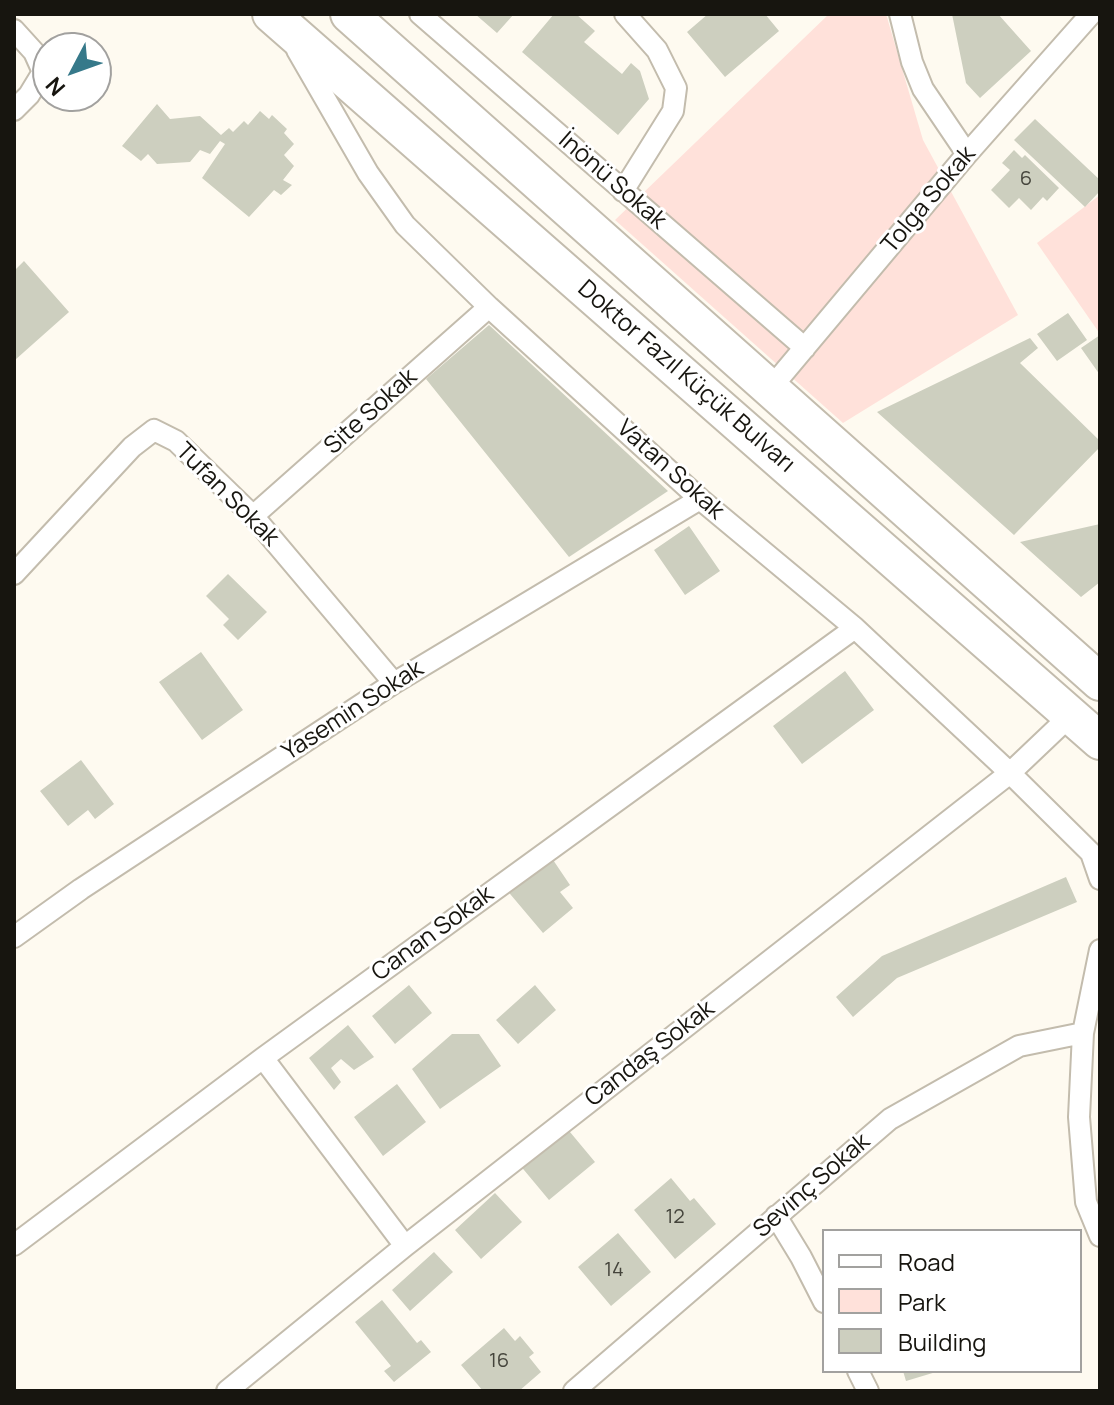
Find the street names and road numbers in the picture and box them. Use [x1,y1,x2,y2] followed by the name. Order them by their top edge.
[552,126,672,236] street label: İnönü Sokak
[876,141,982,259] street label: Tolga Sokak
[572,275,800,479] street label: Doktor Fazıl Küçük Bulvarı
[319,363,423,461] street label: Site Sokak
[610,414,730,526] street label: Vatan Sokak
[169,437,285,553] street label: Tufan Sokak
[277,655,429,767] street label: Yasemin Sokak
[367,880,499,988] street label: Canan Sokak
[580,995,720,1113] street label: Candaş Sokak
[748,1128,876,1244] street label: Sevinç Sokak

